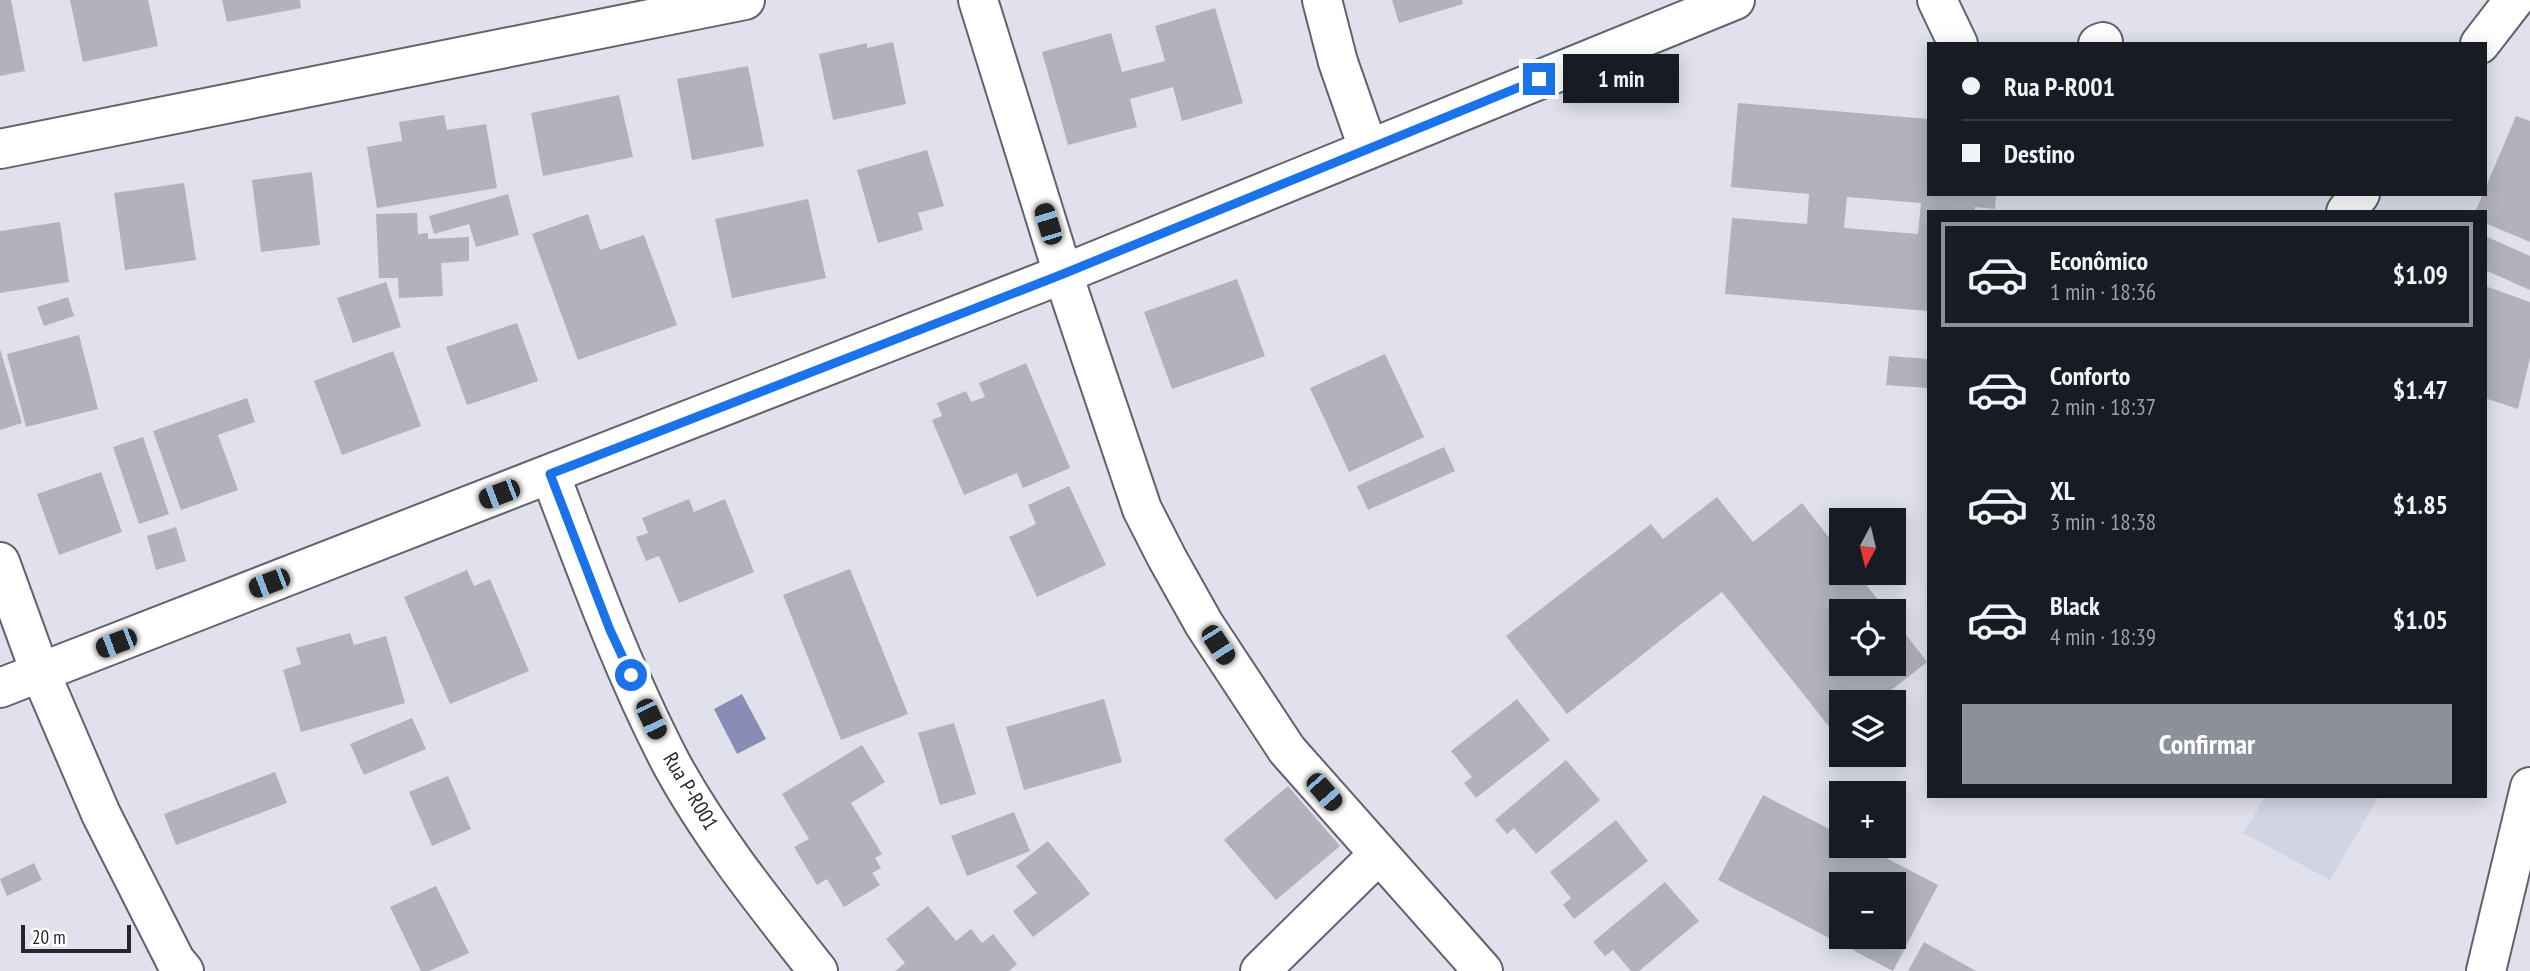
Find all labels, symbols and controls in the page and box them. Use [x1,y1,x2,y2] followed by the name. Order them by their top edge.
[1564,55,1679,104] callout: 1 min
[1523,63,1555,95] route end
[1598,64,1644,93] text: 1 min
[2004,70,2115,103] text: Rua P-R001
[2004,137,2075,170] text: Destino
[1032,201,1065,247] car
[1966,243,2029,306] icon: car
[2050,244,2148,277] text: Econômico
[2393,258,2448,291] text: $1.09
[2050,277,2156,306] text: 1 min · 18:36
[1966,358,2029,421] icon: car
[2050,359,2130,392] text: Conforto
[2393,373,2448,406] text: $1.47
[2050,392,2156,421] text: 2 min · 18:37
[1966,473,2029,536] icon: car
[2050,474,2075,507] text: XL
[476,477,523,511] car
[2393,488,2448,521] text: $1.85
[2050,507,2156,536] text: 3 min · 18:38
[1829,508,1906,584] north arrow
[1829,508,1906,949] map controls
[246,566,293,600] car
[1966,588,2029,651] icon: car
[2050,589,2100,622] text: Black
[1829,599,1906,676] button: locate
[2393,603,2448,636] text: $1.05
[1198,622,1239,668] car
[2050,622,2156,651] text: 4 min · 18:39
[93,626,140,660] car
[615,659,647,691] route start
[1829,690,1906,767] button: layers
[633,696,670,742] car
[1962,704,2452,784] button: Confirmar
[657,747,725,835] street label: Rua P-R001
[1303,769,1346,815] car
[1829,781,1906,858] button: +
[1829,872,1906,949] button: −
[21,922,131,954] scale bar
[32,925,66,949] text: 20 m

